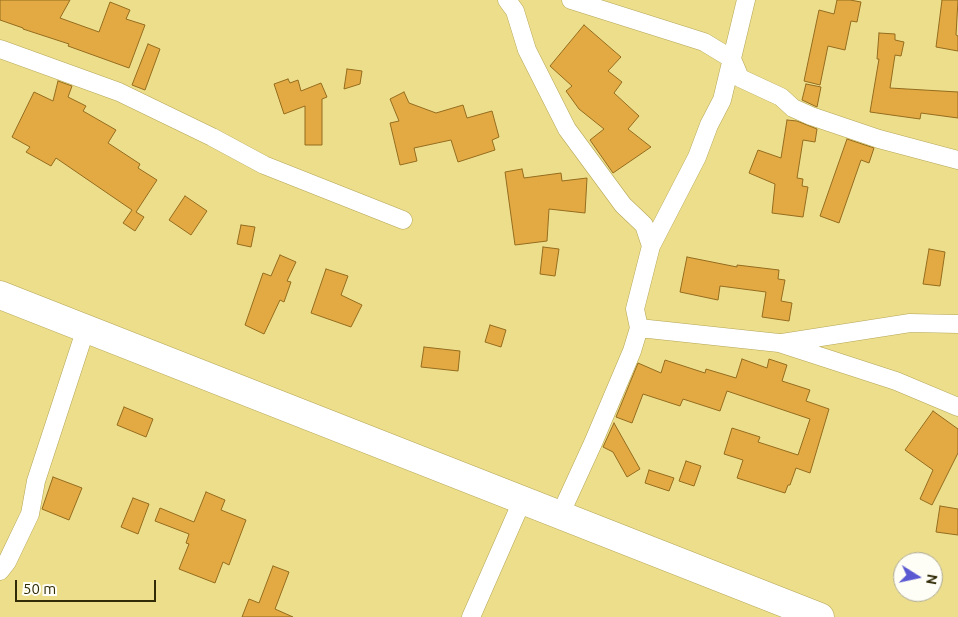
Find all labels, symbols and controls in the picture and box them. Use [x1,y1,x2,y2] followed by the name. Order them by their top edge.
[893,552,943,602] north arrow
[18,570,159,602] scale bar
[923,573,941,586] text: N
[23,580,56,597] text: 50 m

